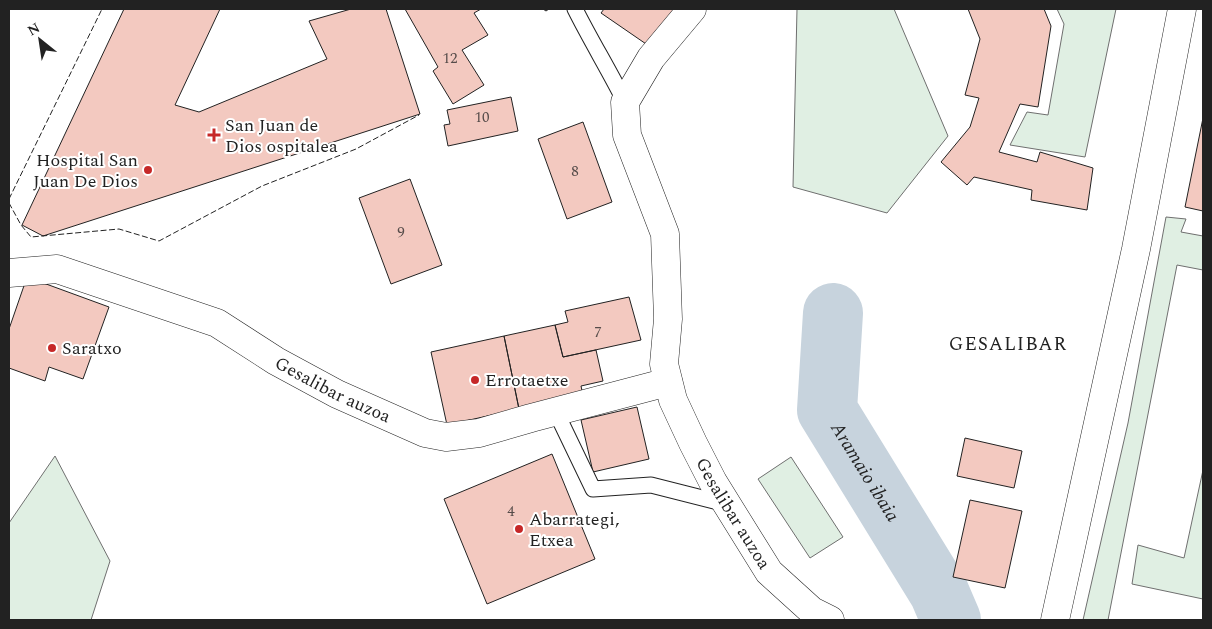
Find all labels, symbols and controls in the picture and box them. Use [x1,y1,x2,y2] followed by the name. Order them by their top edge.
[15,15,65,65] north arrow
[24,17,44,41] text: N
[442,47,458,70] house number: 12
[474,106,490,129] house number: 10
[225,112,338,160] place label: San Juan de Dios ospitalea
[207,128,221,142] marker: San Juan de Dios ospitalea
[33,147,138,195] place label: Hospital San Juan De Dios
[571,160,579,183] house number: 8
[142,164,154,176] marker: Hospital San Juan De Dios
[397,221,405,244] house number: 9
[594,321,602,344] house number: 7
[949,330,1067,359] district label: GESALIBAR
[62,335,122,362] place label: Saratxo
[46,342,58,354] marker: Saratxo
[270,349,395,430] street label: Gesalibar auzoa
[485,367,568,394] place label: Errotaetxe
[469,374,481,386] marker: Errotaetxe
[823,416,907,528] water label: Aramaio ibaia
[689,453,778,575] street label: Gesalibar auzoa
[507,500,515,523] house number: 4
[529,506,619,554] place label: Abarrategi, Etxea
[513,523,525,535] marker: Abarrategi, Etxea

